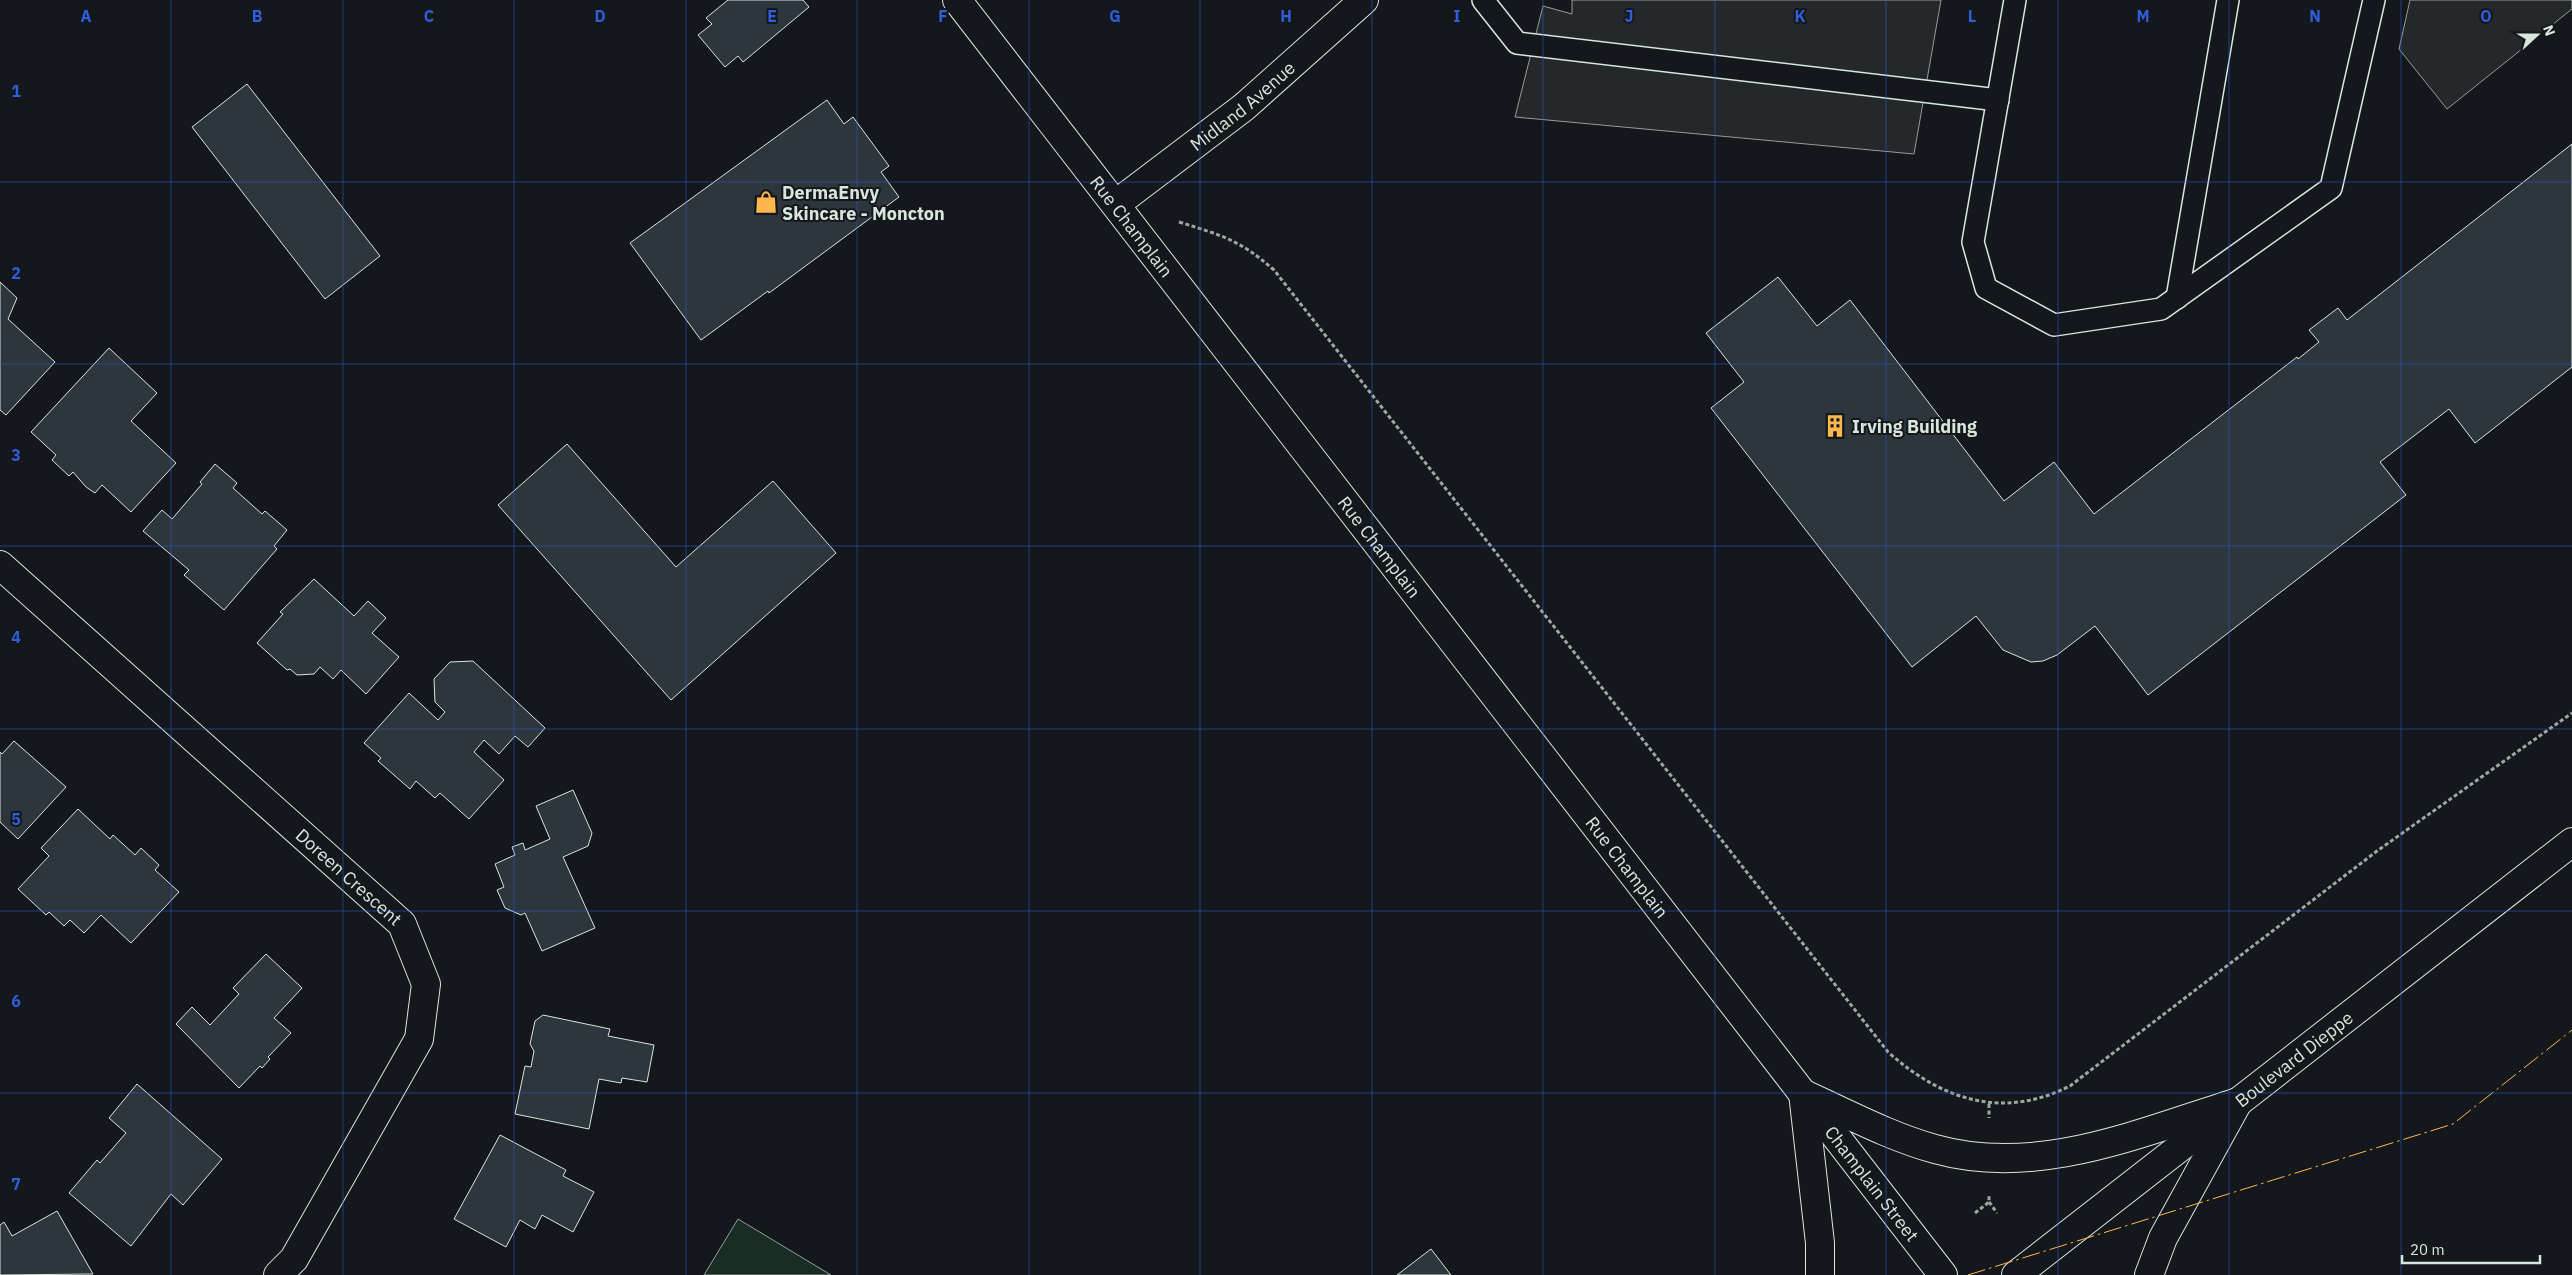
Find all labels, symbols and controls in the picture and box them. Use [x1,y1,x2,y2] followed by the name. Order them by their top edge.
[81,6,92,26] text: A
[252,6,263,26] text: B
[424,6,434,26] text: C
[594,6,606,26] text: D
[767,6,777,26] text: E
[938,6,948,26] text: F
[1109,6,1121,26] text: G
[1280,6,1292,26] text: H
[1454,6,1461,26] text: I
[1625,6,1633,26] text: J
[1794,6,1806,26] text: K
[1968,6,1976,26] text: L
[2136,6,2150,26] text: M
[2309,6,2321,26] text: N
[2480,6,2492,26] text: O
[2512,10,2562,60] north arrow
[2539,22,2559,38] text: N
[1185,56,1300,156] street label: Midland Avenue
[11,81,21,101] text: 1
[1085,171,1178,282] street label: Rue Champlain
[782,181,945,225] place label: DermaEnvy Skincare - Moncton
[753,189,779,215] shop icon: DermaEnvy Skincare - Moncton
[11,263,21,283] text: 2
[1822,413,1848,439] building icon: Irving Building
[1852,415,1977,438] place label: Irving Building
[11,445,21,465] text: 3
[1333,491,1426,602] street label: Rue Champlain
[11,627,21,647] text: 4
[11,809,21,829] text: 5
[1581,812,1674,922] street label: Rue Champlain
[291,823,407,930] street label: Doreen Crescent
[11,991,21,1011] text: 6
[2230,1005,2357,1112] street label: Boulevard Dieppe
[1820,1121,1924,1246] street label: Champlain Street
[11,1174,21,1194] text: 7
[2402,1232,2540,1264] scale bar
[2410,1240,2445,1259] text: 20 m

